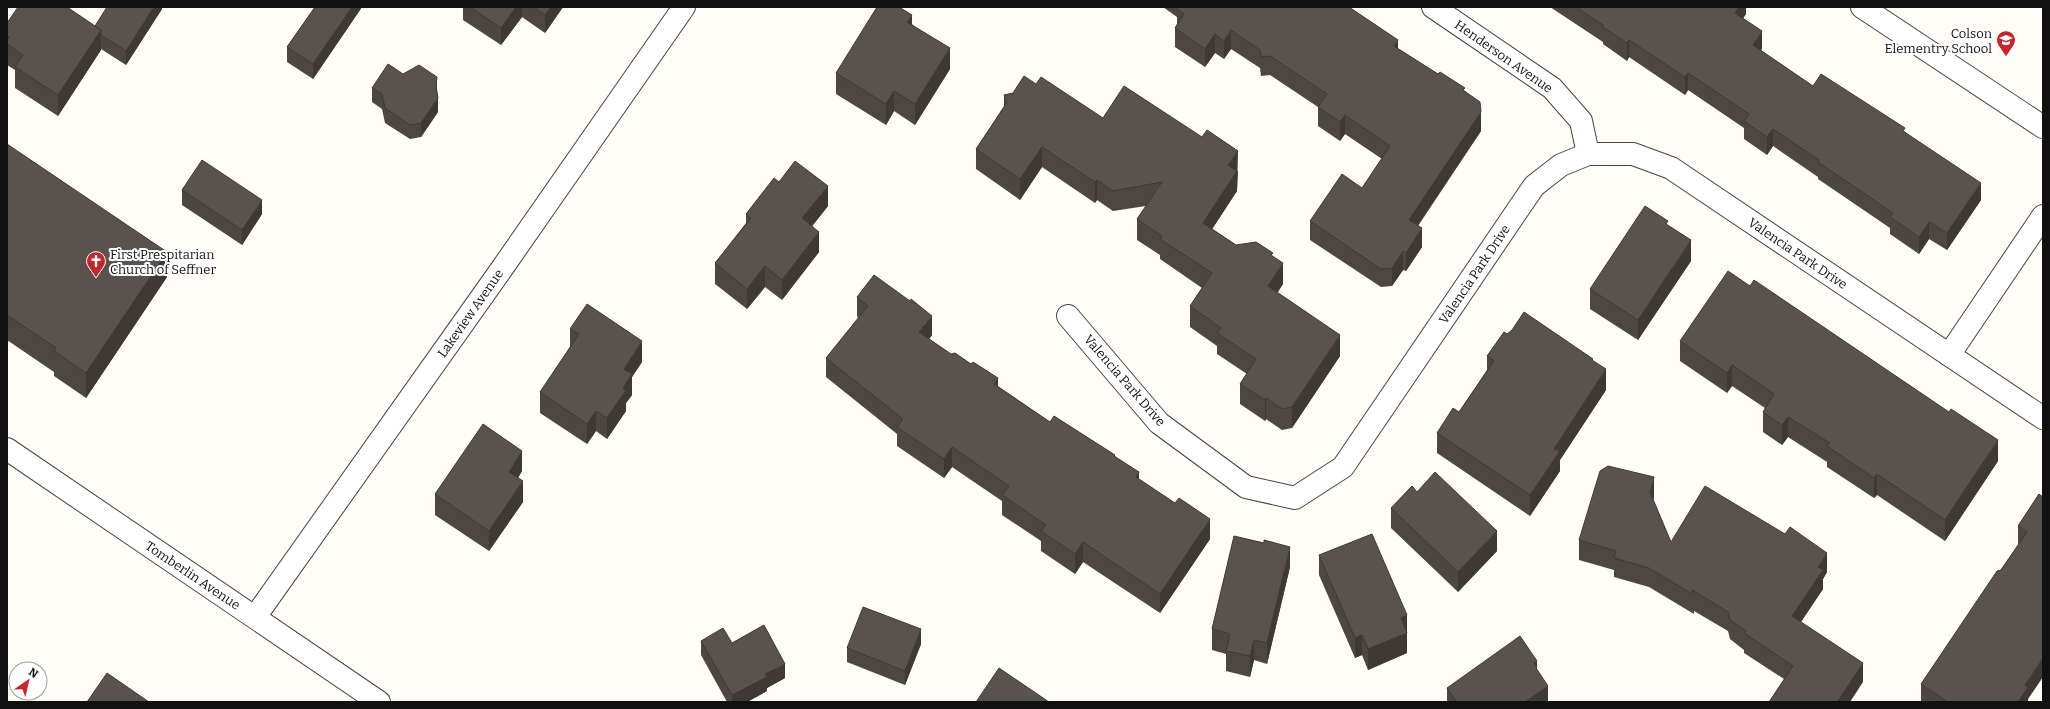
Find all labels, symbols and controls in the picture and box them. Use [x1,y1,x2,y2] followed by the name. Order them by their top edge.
[1452,17,1556,96] street label: Henderson Avenue
[1884,26,1993,56] place label: Colson Elementry School
[1995,29,2017,57] school or university icon: Colson Elementry School
[1745,215,1850,292] street label: Valencia Park Drive
[1436,222,1513,327] street label: Valencia Park Drive
[110,247,216,277] place label: First Prespitarian Church of Seffner
[85,250,107,278] church icon: First Prespitarian Church of Seffner
[434,266,506,360] street label: Lakeview Avenue
[1081,332,1168,429] street label: Valencia Park Drive
[142,538,243,613] street label: Tomberlin Avenue
[8,661,48,701] north arrow
[26,665,41,681] text: N

